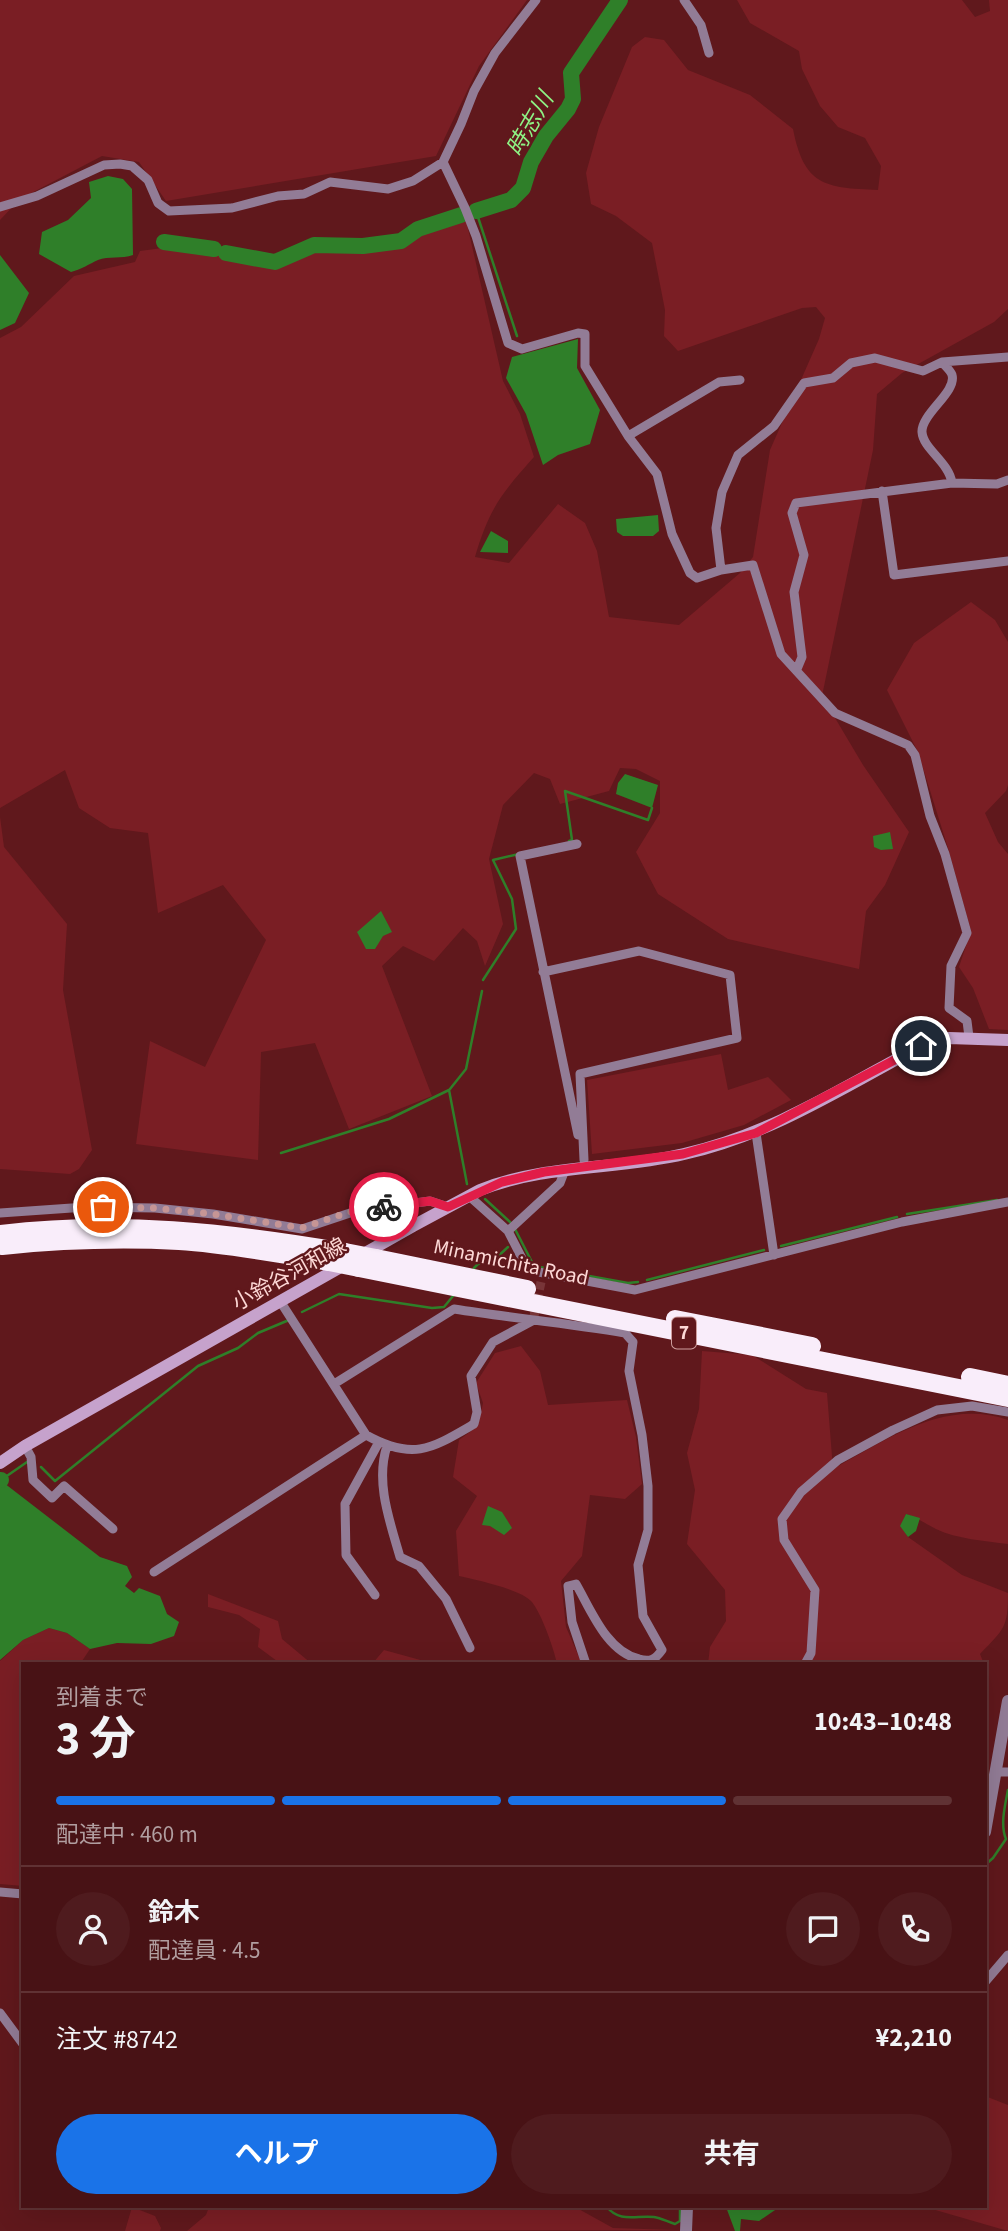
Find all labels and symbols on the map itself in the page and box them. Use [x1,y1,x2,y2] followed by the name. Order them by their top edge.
[498,83,563,162] water label: 時志川
[891,1016,951,1076] pin
[349,1172,419,1242] courier
[73,1177,133,1237] pin
[227,1230,351,1318] street label: 小鈴谷河和線
[431,1231,591,1293] street label: Minamichita Road
[672,1317,696,1348] road number: 7

